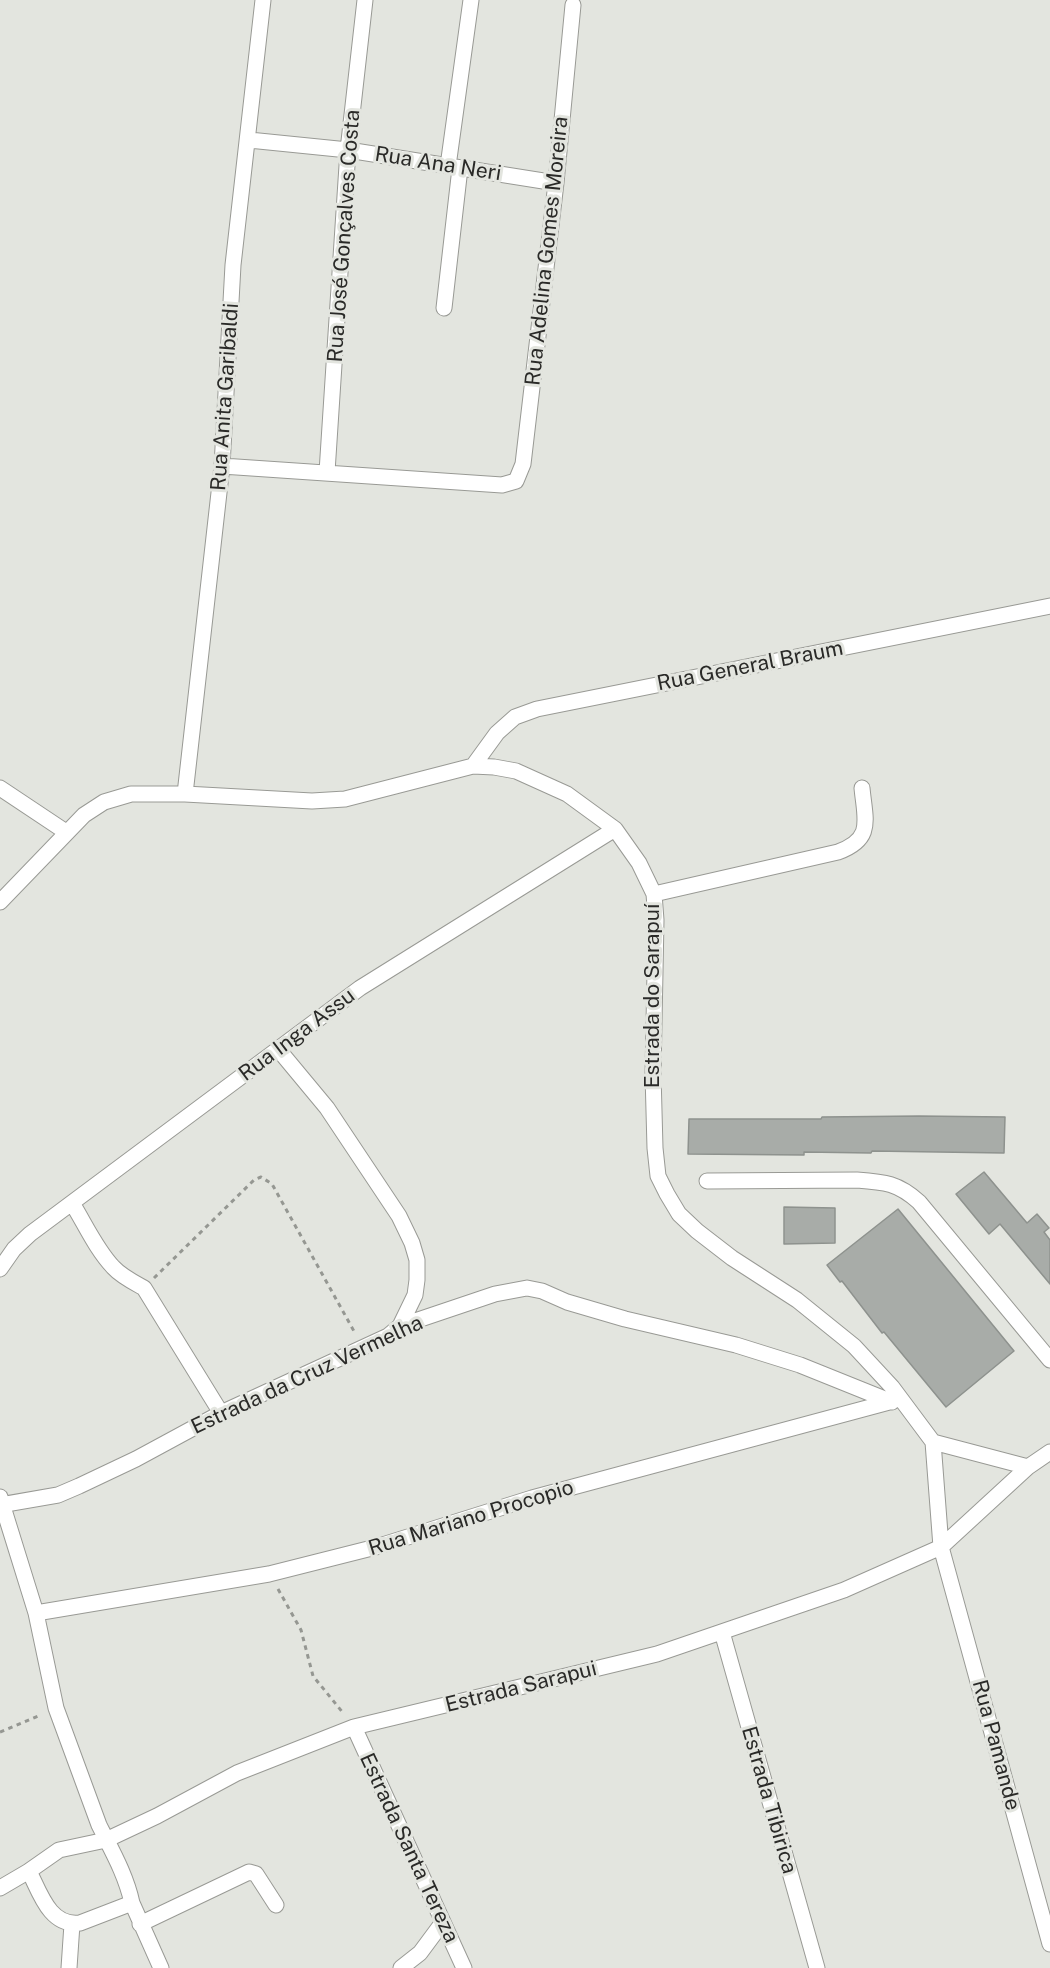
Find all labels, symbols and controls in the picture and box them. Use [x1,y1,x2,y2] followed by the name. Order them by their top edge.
[323,109,365,363] street label: Rua José Gonçalves Costa
[520,115,574,387] street label: Rua Adelina Gomes Moreira
[373,142,503,186] street label: Rua Ana Neri
[206,302,244,492] street label: Rua Anita Garibaldi
[655,636,845,696] street label: Rua General Braum
[640,904,666,1088] street label: Estrada do Sarapuí
[234,983,360,1087] street label: Rua Inga Assu
[187,1310,427,1440] street label: Estrada da Cruz Vermelha
[365,1475,577,1561] street label: Rua Mariano Procopio
[443,1656,599,1718] street label: Estrada Sarapui
[966,1677,1026,1813] street label: Rua Pamande
[736,1723,802,1877] street label: Estrada Tibirica
[354,1749,464,1947] street label: Estrada Santa Tereza

